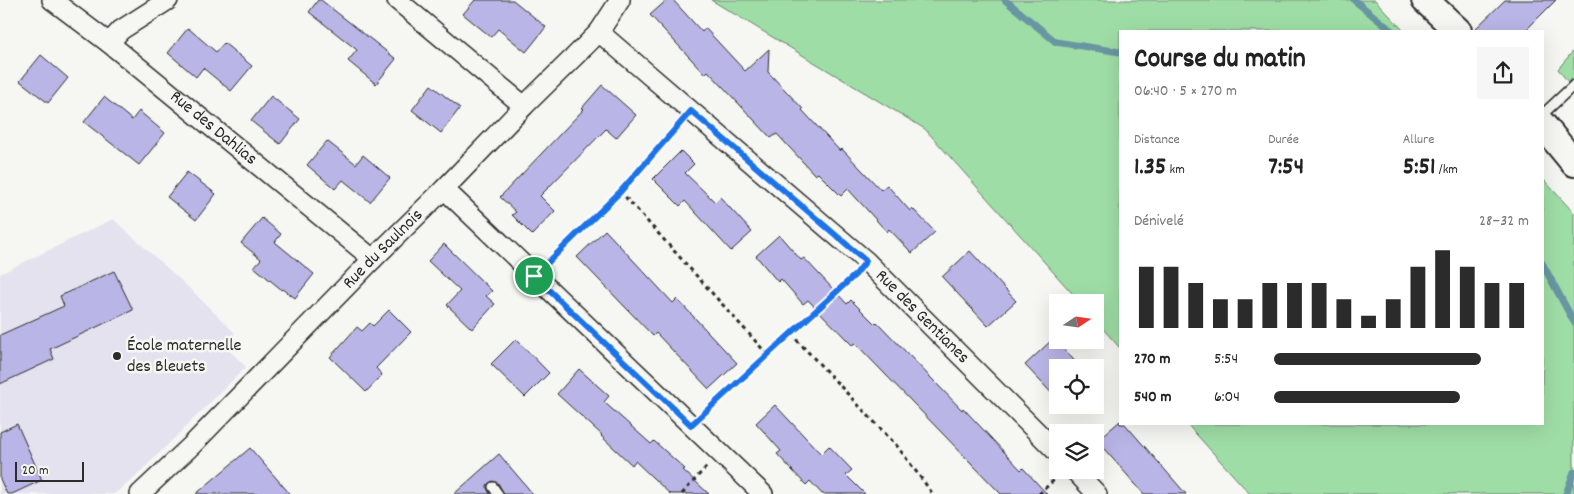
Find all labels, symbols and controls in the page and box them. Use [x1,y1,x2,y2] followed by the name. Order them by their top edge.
[1134,41,1306,81] text: Course du matin
[1477,47,1529,99] button: share
[1134,80,1237,103] text: 06:40 · 5 × 270 m
[164,85,262,172] street label: Rue des Dahlias
[1134,130,1180,150] text: Distance
[1268,130,1299,150] text: Durée
[1403,130,1434,150] text: Allure
[1134,150,1166,186] text: 1.35
[1268,150,1304,186] text: 7:54
[1403,150,1435,186] text: 5:51
[1166,160,1185,180] text: km
[1435,160,1458,180] text: /km
[337,204,429,295] street label: Rue du Saulnois
[1134,210,1184,233] text: Dénivelé
[1479,210,1529,233] text: 28–32 m
[513,255,555,297] pin
[520,262,548,290] icon: arrive
[869,264,975,370] street label: Rue des Gentianes
[1049,294,1104,349] north arrow
[1049,294,1104,479] map controls
[127,334,242,380] place label: École maternelle des Bleuets
[1134,348,1171,371] text: 270 m
[1214,348,1238,371] text: 5:54
[111,350,123,362] marker: École maternelle des Bleuets
[1049,359,1104,414] button: locate
[1134,386,1171,409] text: 540 m
[1214,386,1240,409] text: 6:04
[1049,424,1104,479] button: layers
[15,459,84,482] scale bar
[22,461,49,481] text: 20 m

